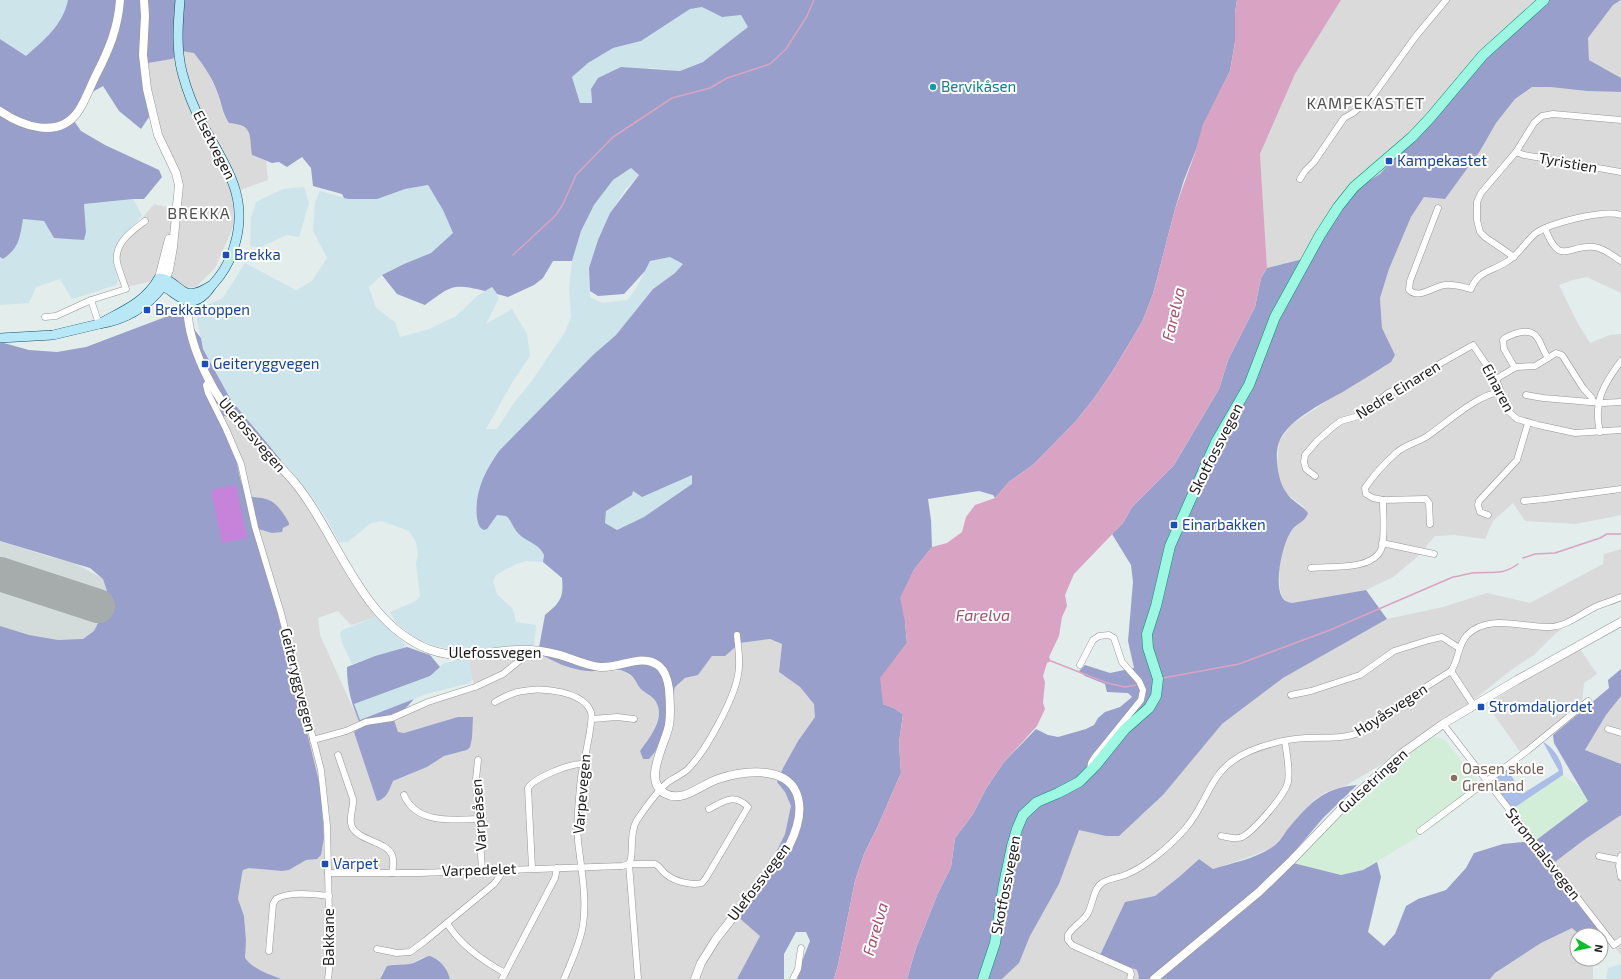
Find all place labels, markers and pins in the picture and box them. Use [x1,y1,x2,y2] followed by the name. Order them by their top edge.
[941,77,1016,95] place label: Bervikåsen
[928,82,938,92] marker: Bervikåsen
[1397,151,1487,169] place label: Kampekastet
[1384,156,1394,166] marker: Kampekastet
[234,245,281,263] place label: Brekka
[221,250,231,260] marker: Brekka
[155,300,250,318] place label: Brekkatoppen
[142,305,152,315] marker: Brekkatoppen
[213,354,320,372] place label: Geiteryggvegen
[200,359,210,369] marker: Geiteryggvegen
[1182,515,1266,533] place label: Einarbakken
[1169,520,1179,530] marker: Einarbakken
[1489,697,1593,716] place label: Strømdaljordet
[1476,702,1486,712] marker: Strømdaljordet
[1462,759,1544,794] place label: Oasen skole Grenland
[1449,773,1459,783] marker: Oasen skole Grenland
[333,854,379,872] place label: Varpet
[320,859,330,869] marker: Varpet

